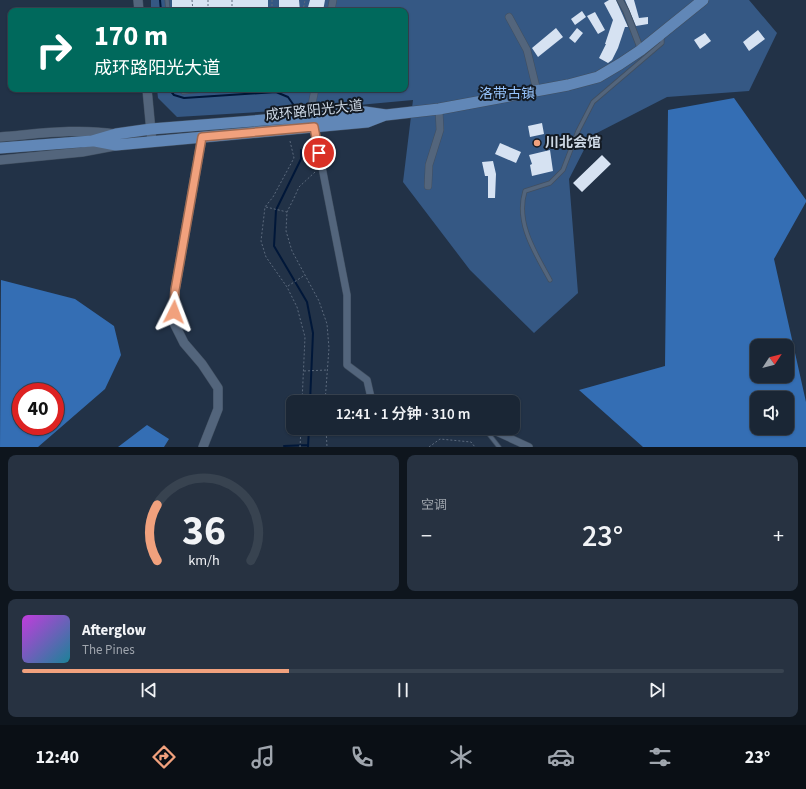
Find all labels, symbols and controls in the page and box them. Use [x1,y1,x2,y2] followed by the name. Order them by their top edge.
[94,16,168,56] text: 170 m
[28,24,80,76] icon: right
[94,56,220,81] text: 成环路阳光大道
[479,84,535,104] park label: 洛带古镇
[264,96,364,126] street label: 成环路阳光大道
[545,133,601,153] place label: 川北会馆
[302,136,336,170] pin
[532,138,542,148] marker: 川北会馆
[308,142,330,164] icon: arrive
[153,291,195,333] position arrow
[750,339,794,383] north arrow
[750,339,794,435] map controls
[12,383,64,435] speed limit sign: 40
[750,391,794,435] button: sound
[336,404,470,425] text: 12:41 · 1 分钟 · 310 m
[421,496,447,514] text: 空调
[182,501,225,561] text: 36
[582,515,623,558] text: 23°
[421,520,432,552] text: −
[773,520,784,552] text: +
[188,550,219,571] text: km/h
[82,620,146,641] text: Afterglow
[82,641,135,659] text: The Pines
[138,679,160,701] icon: previous
[392,679,414,701] icon: pause
[646,679,668,701] icon: next
[150,743,178,771] icon: directions
[249,743,277,771] icon: music
[348,743,376,771] icon: phone
[447,743,475,771] icon: climate
[547,743,575,771] icon: car
[646,743,674,771] icon: filters
[36,745,79,770] text: 12:40
[745,745,770,770] text: 23°

